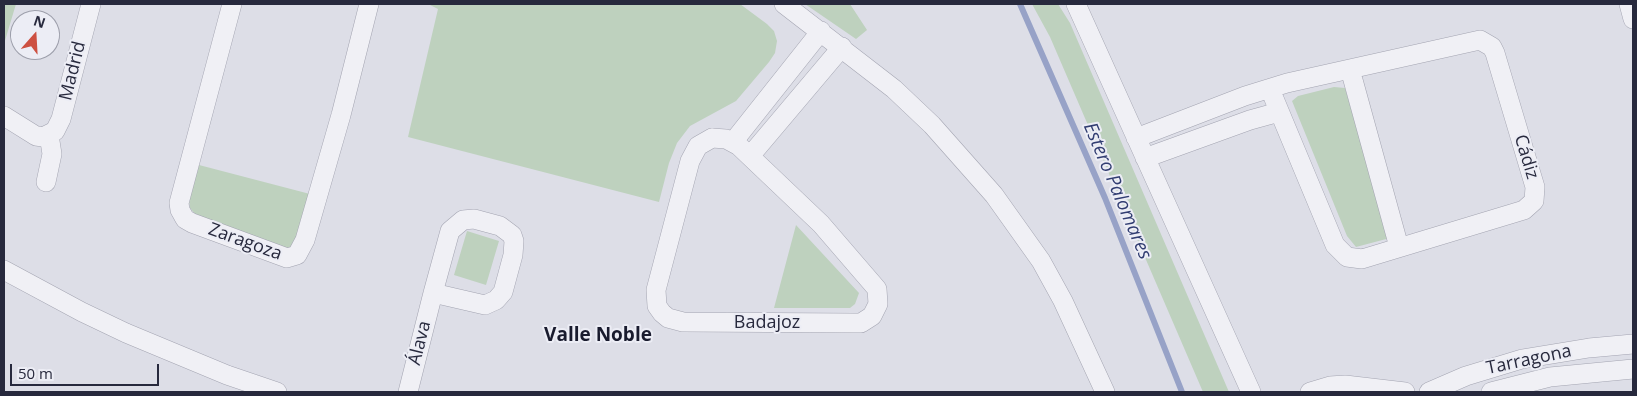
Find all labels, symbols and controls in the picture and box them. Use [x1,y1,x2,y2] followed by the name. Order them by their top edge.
[10,10,60,60] north arrow
[31,10,48,32] text: N
[55,39,91,103] street label: Madrid
[1078,119,1156,263] water label: Estero Palomares
[1509,132,1543,182] street label: Cádiz
[205,219,285,265] street label: Zaragoza
[734,312,800,334] street label: Badajoz
[404,319,436,367] street label: Álava
[544,325,652,347] district label: Valle Noble
[1485,340,1573,380] street label: Tarragona
[12,354,161,386] scale bar
[18,363,53,383] text: 50 m

